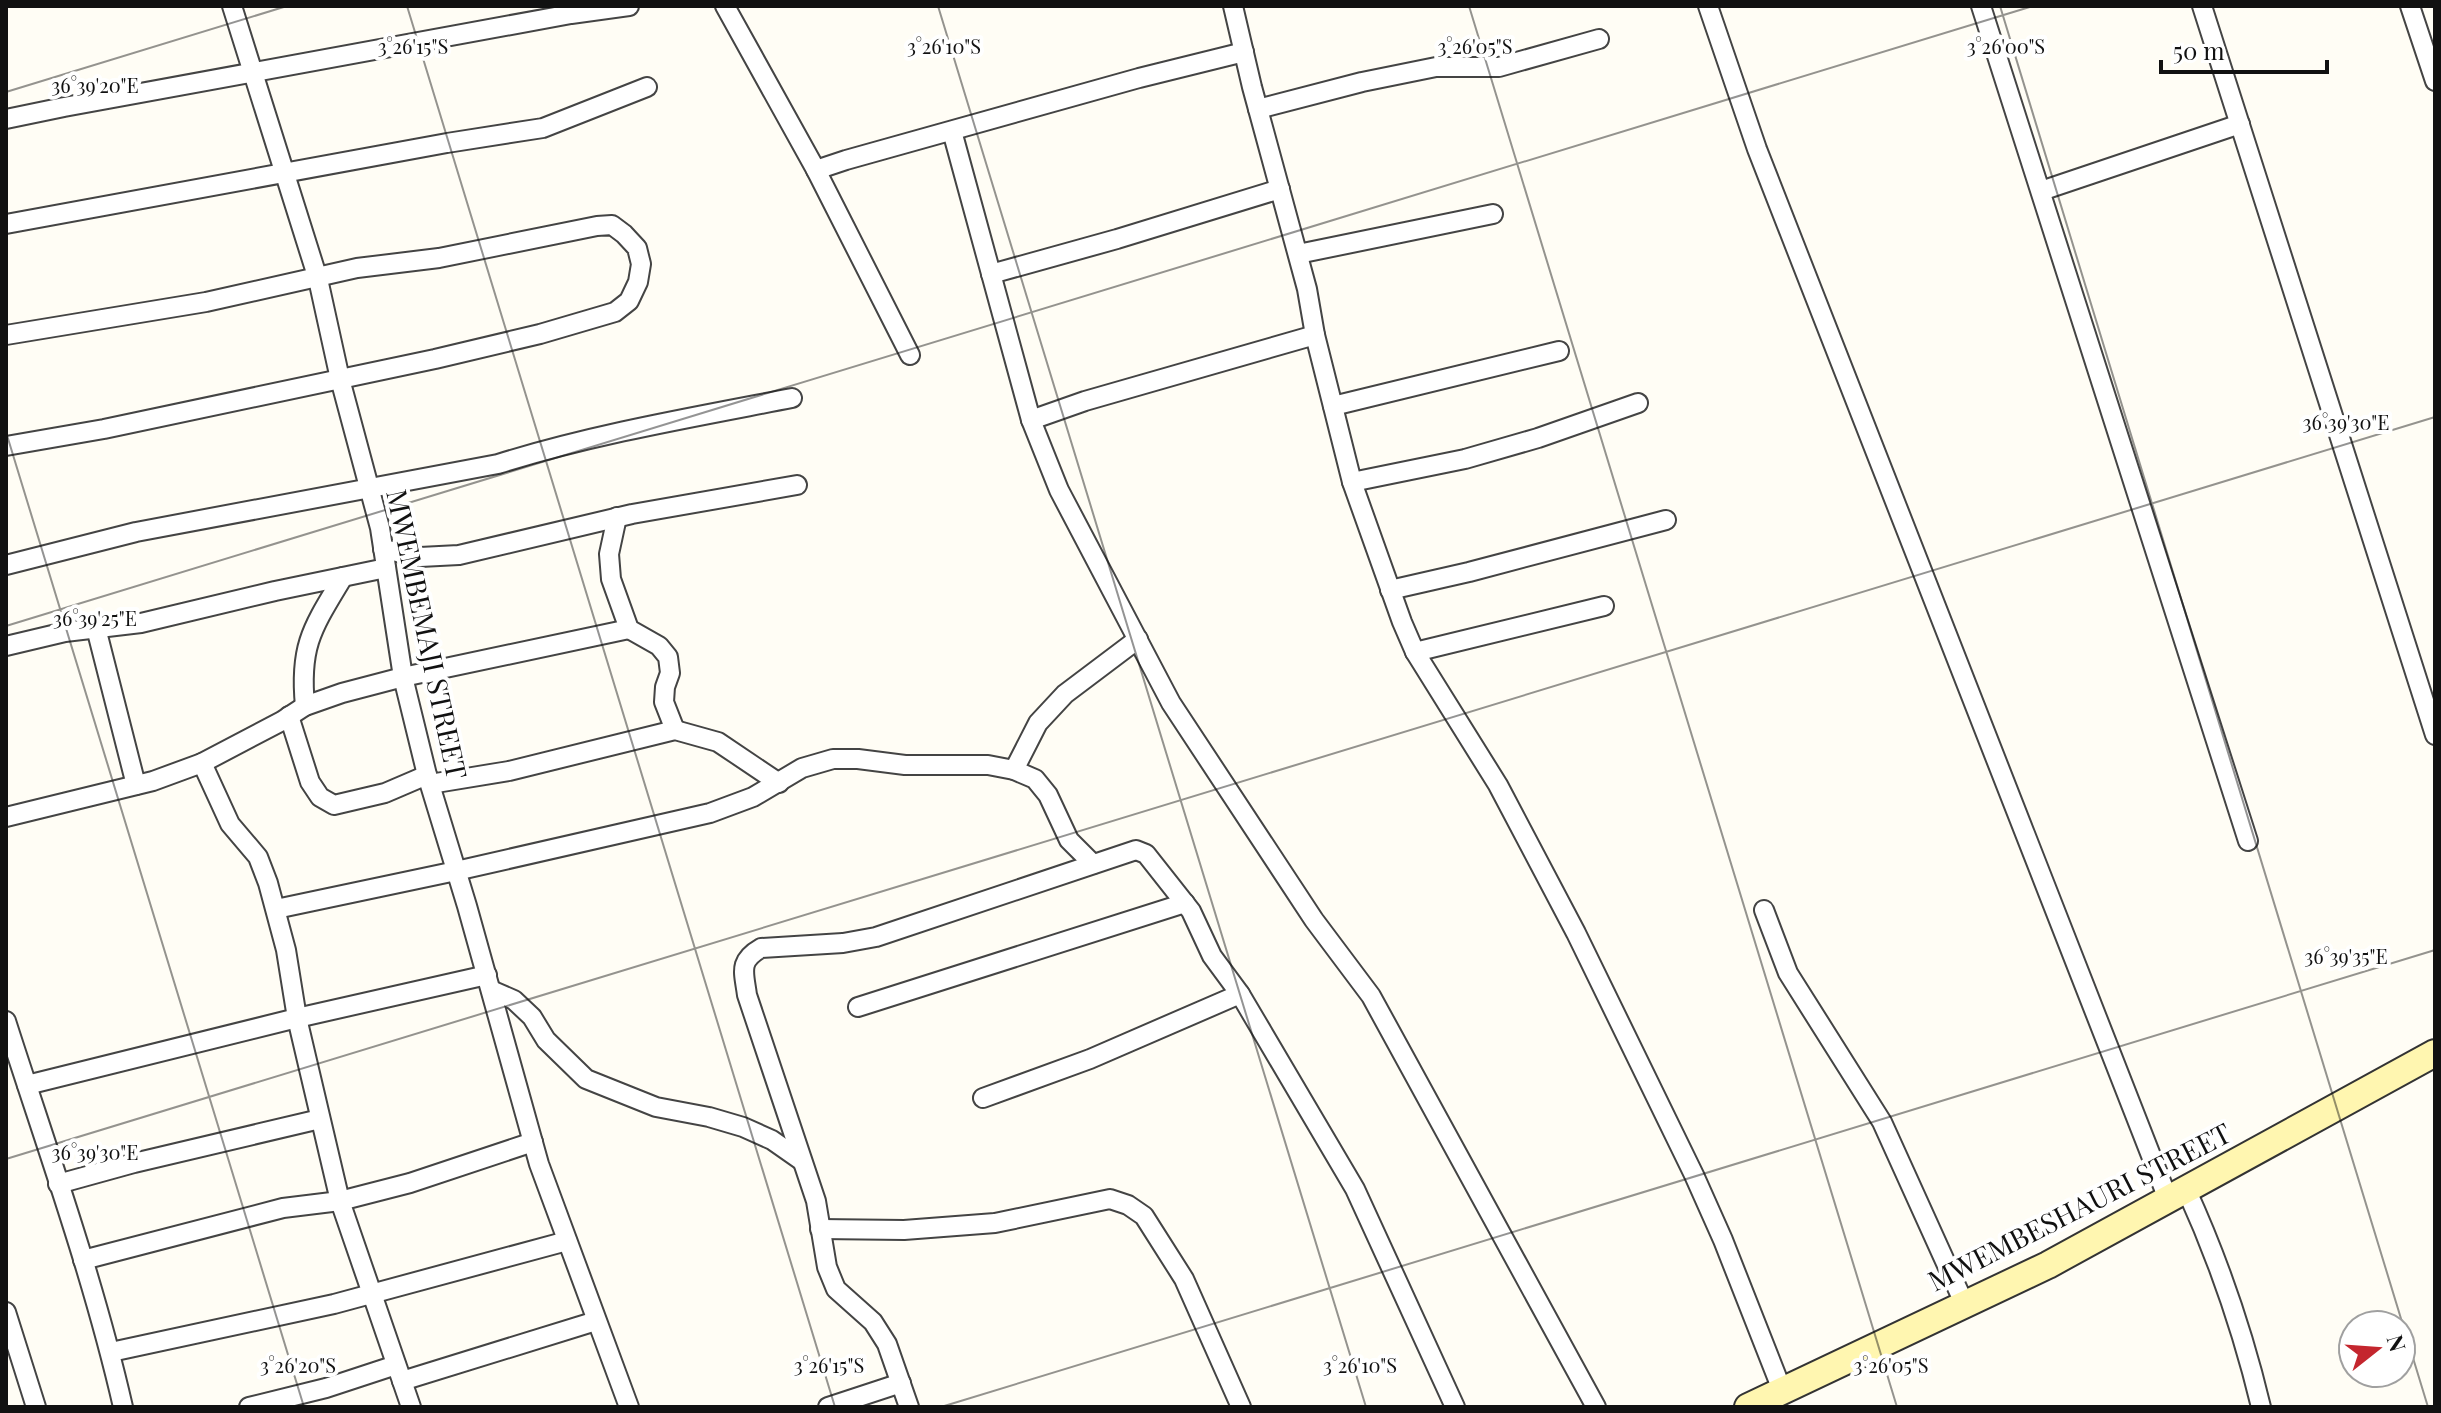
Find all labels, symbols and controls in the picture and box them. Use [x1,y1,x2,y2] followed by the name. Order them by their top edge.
[2161,24,2327,74] scale bar
[378,32,448,59] text: 3°26'15"S
[907,32,981,59] text: 3°26'10"S
[1438,32,1512,59] text: 3°26'05"S
[1967,32,2045,59] text: 3°26'00"S
[2173,34,2225,66] text: 50 m
[51,71,139,98] text: 36°39'20"E
[2303,408,2389,435] text: 36°39'30"E
[379,486,477,782] street label: MWEMBEMAJI STREET
[53,604,137,631] text: 36°39'25"E
[2304,942,2388,969] text: 36°39'35"E
[1921,1113,2237,1299] street label: MWEMBESHAURI STREET
[52,1138,138,1165] text: 36°39'30"E
[2337,1309,2417,1389] north arrow
[2380,1331,2414,1355] text: N
[260,1351,336,1378] text: 3°26'20"S
[794,1351,864,1378] text: 3°26'15"S
[1323,1351,1397,1378] text: 3°26'10"S
[1854,1351,1928,1378] text: 3°26'05"S

